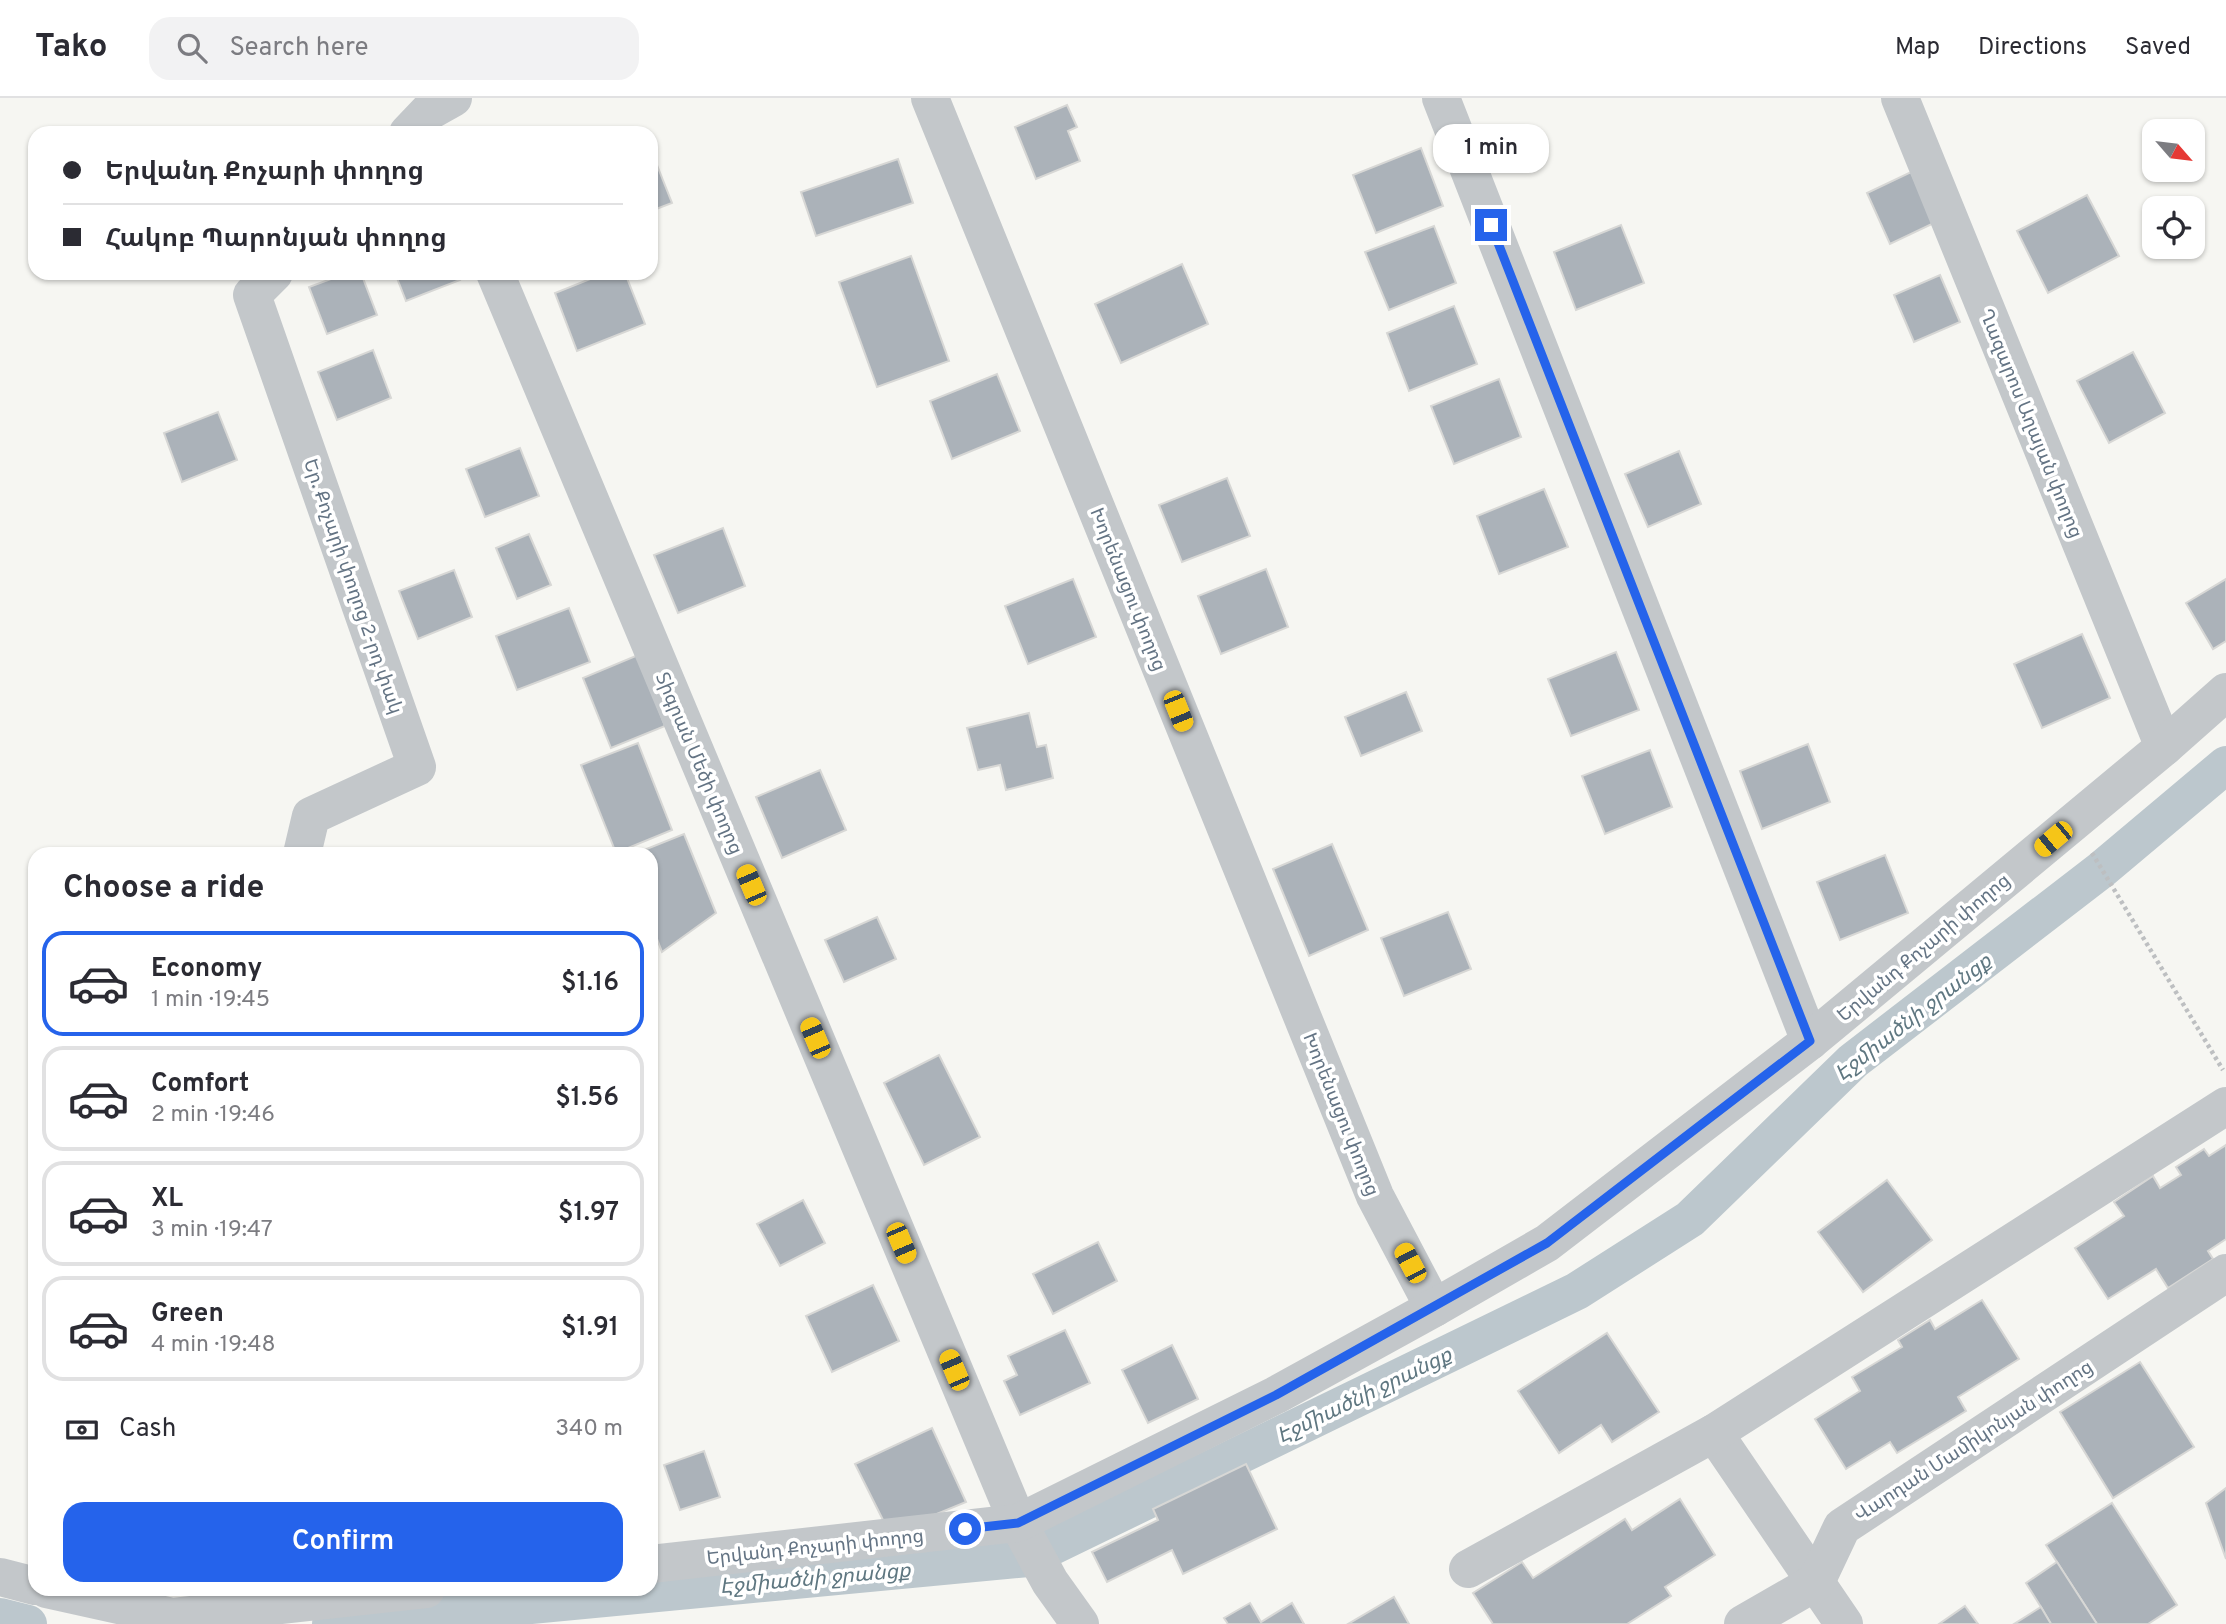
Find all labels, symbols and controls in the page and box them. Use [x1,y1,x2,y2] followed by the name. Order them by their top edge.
[149,17,639,80] search box
[35,27,107,69] text: Tako
[173,29,211,67] icon: search
[229,32,368,65] text: Search here
[1895,33,1940,63] text: Map
[1978,33,2087,63] text: Directions
[2125,33,2191,63] text: Saved
[2142,119,2205,182] north arrow
[2142,119,2205,259] map controls
[1433,123,1549,172] callout: 1 min
[1464,134,1518,163] text: 1 min
[105,156,424,189] text: Երվանդ Քոչարի փողոց
[2142,196,2205,259] button: locate
[1475,209,1507,241] route end
[105,223,447,256] text: Հակոբ Պարոնյան փողոց
[1973,306,2087,542] street label: Ղազարոս Աղայան փողոց
[297,456,407,717] street label: Եր. Քոչարի փողոց 2-րդ փակ
[1083,505,1171,675] street label: Խորենացու փողոց
[649,669,747,858] street label: Տիգրան Մեծի փողոց
[1161,688,1196,734] car
[2031,817,2076,861] car
[734,862,769,908] car
[63,869,264,909] text: Choose a ride
[1833,869,2016,1028] street label: Երվանդ Քոչարի փողոց
[1830,948,1999,1088] water label: Էջմիածնի ջրանցք
[67,952,130,1015] icon: car
[151,953,262,986] text: Economy
[561,967,619,1000] text: $1.16
[151,986,270,1015] text: 1 min · 19:45
[798,1015,833,1061] car
[1296,1030,1384,1200] street label: Խորենացու փողոց
[67,1067,130,1130] icon: car
[151,1068,249,1101] text: Comfort
[555,1082,619,1115] text: $1.56
[151,1101,275,1130] text: 2 min · 19:46
[67,1182,130,1245] icon: car
[151,1183,183,1216] text: XL
[558,1197,619,1230] text: $1.97
[151,1216,273,1245] text: 3 min · 19:47
[884,1220,919,1266] car
[1391,1240,1430,1286] car
[67,1297,130,1360] icon: car
[151,1298,224,1331] text: Green
[561,1312,619,1345] text: $1.91
[151,1331,276,1360] text: 4 min · 19:48
[1273,1342,1458,1450] water label: Էջմիածնի ջրանցք
[937,1347,972,1393] car
[1850,1355,2098,1528] street label: Վարդան Մամիկոնյան փողոց
[63,1411,101,1449] icon: cash
[119,1413,176,1446] text: Cash
[555,1415,623,1444] text: 340 m
[63,1502,623,1582] button: Confirm
[949,1513,981,1545] route start
[705,1525,925,1571] street label: Երվանդ Քոչարի փողոց
[719,1558,913,1601] water label: Էջմիածնի ջրանցք

